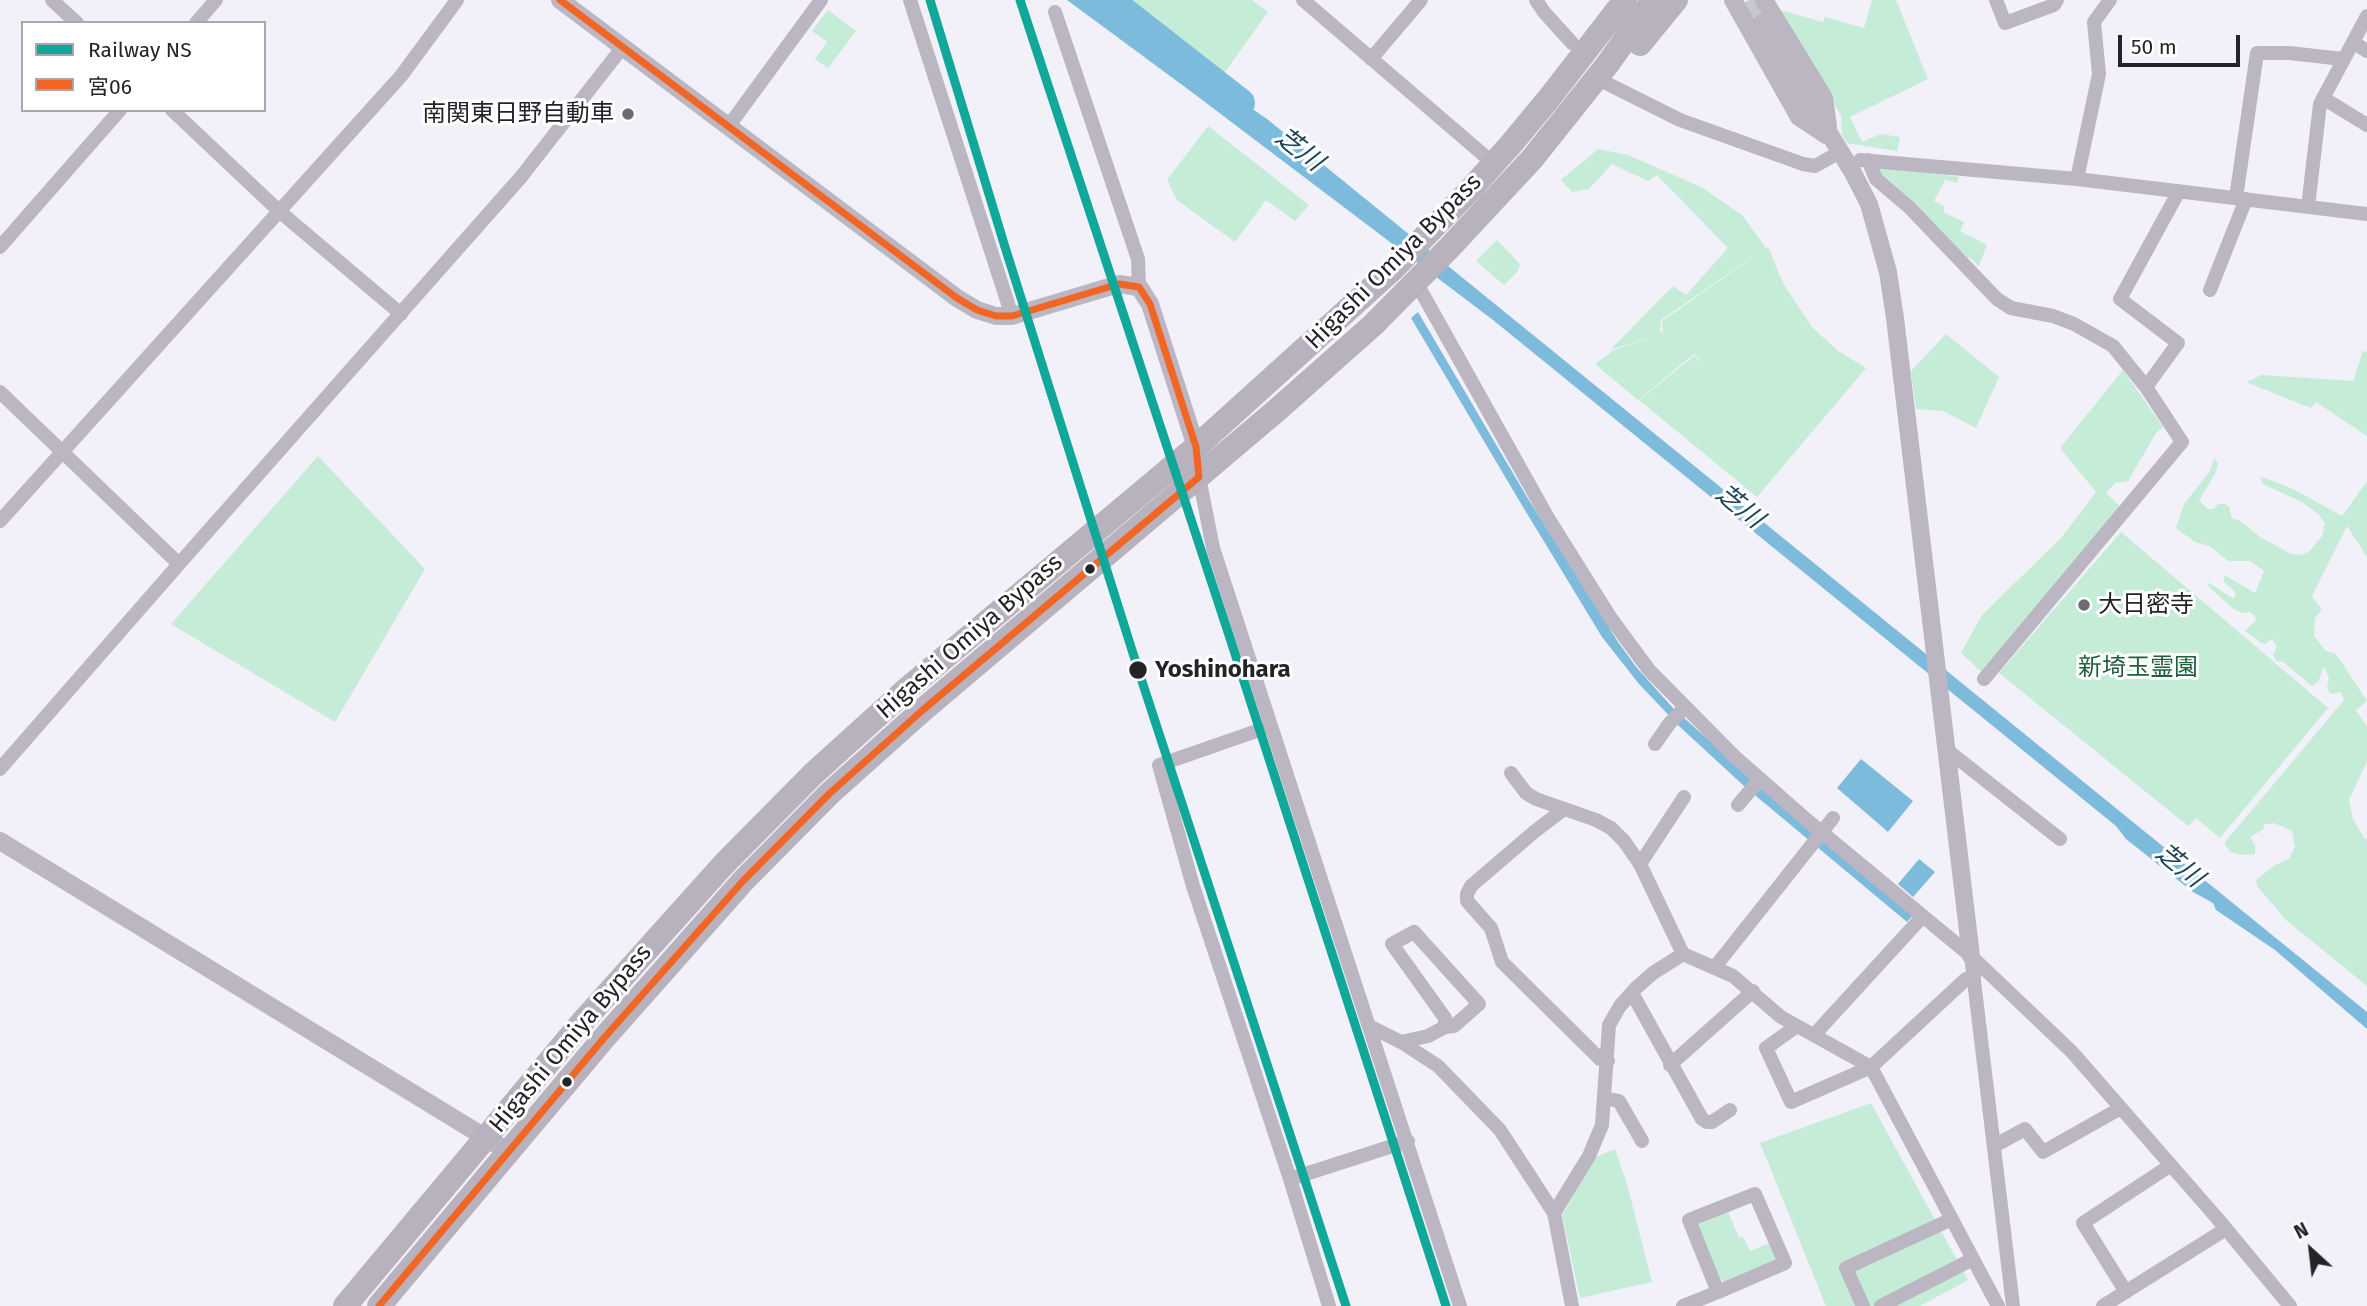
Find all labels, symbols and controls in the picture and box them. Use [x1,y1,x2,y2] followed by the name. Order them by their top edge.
[21,21,266,112] legend
[2122,21,2244,65] scale bar
[2131,34,2177,60] text: 50 m
[88,37,192,63] text: Railway NS
[88,74,132,100] text: 宮06
[422,100,614,128] place label: 南関東日野自動車
[620,106,636,122] marker: 南関東日野自動車
[1269,122,1329,178] water label: 芝川
[1300,168,1488,356] street label: Higashi Omiya Bypass
[1709,479,1769,535] water label: 芝川
[871,549,1069,725] street label: Higashi Omiya Bypass
[1083,562,1097,576] unlabelled marker
[2098,591,2194,619] place label: 大日密寺
[2076,597,2092,613] marker: 大日密寺
[2078,654,2198,682] park label: 新埼玉霊園
[1155,656,1291,684] place label: Yoshinohara
[1127,659,1149,681] marker: Yoshinohara
[2149,838,2209,894] water label: 芝川
[484,939,658,1139] street label: Higashi Omiya Bypass
[560,1075,574,1089] unlabelled marker
[2276,1215,2346,1285] north arrow
[2290,1218,2312,1244] text: N

